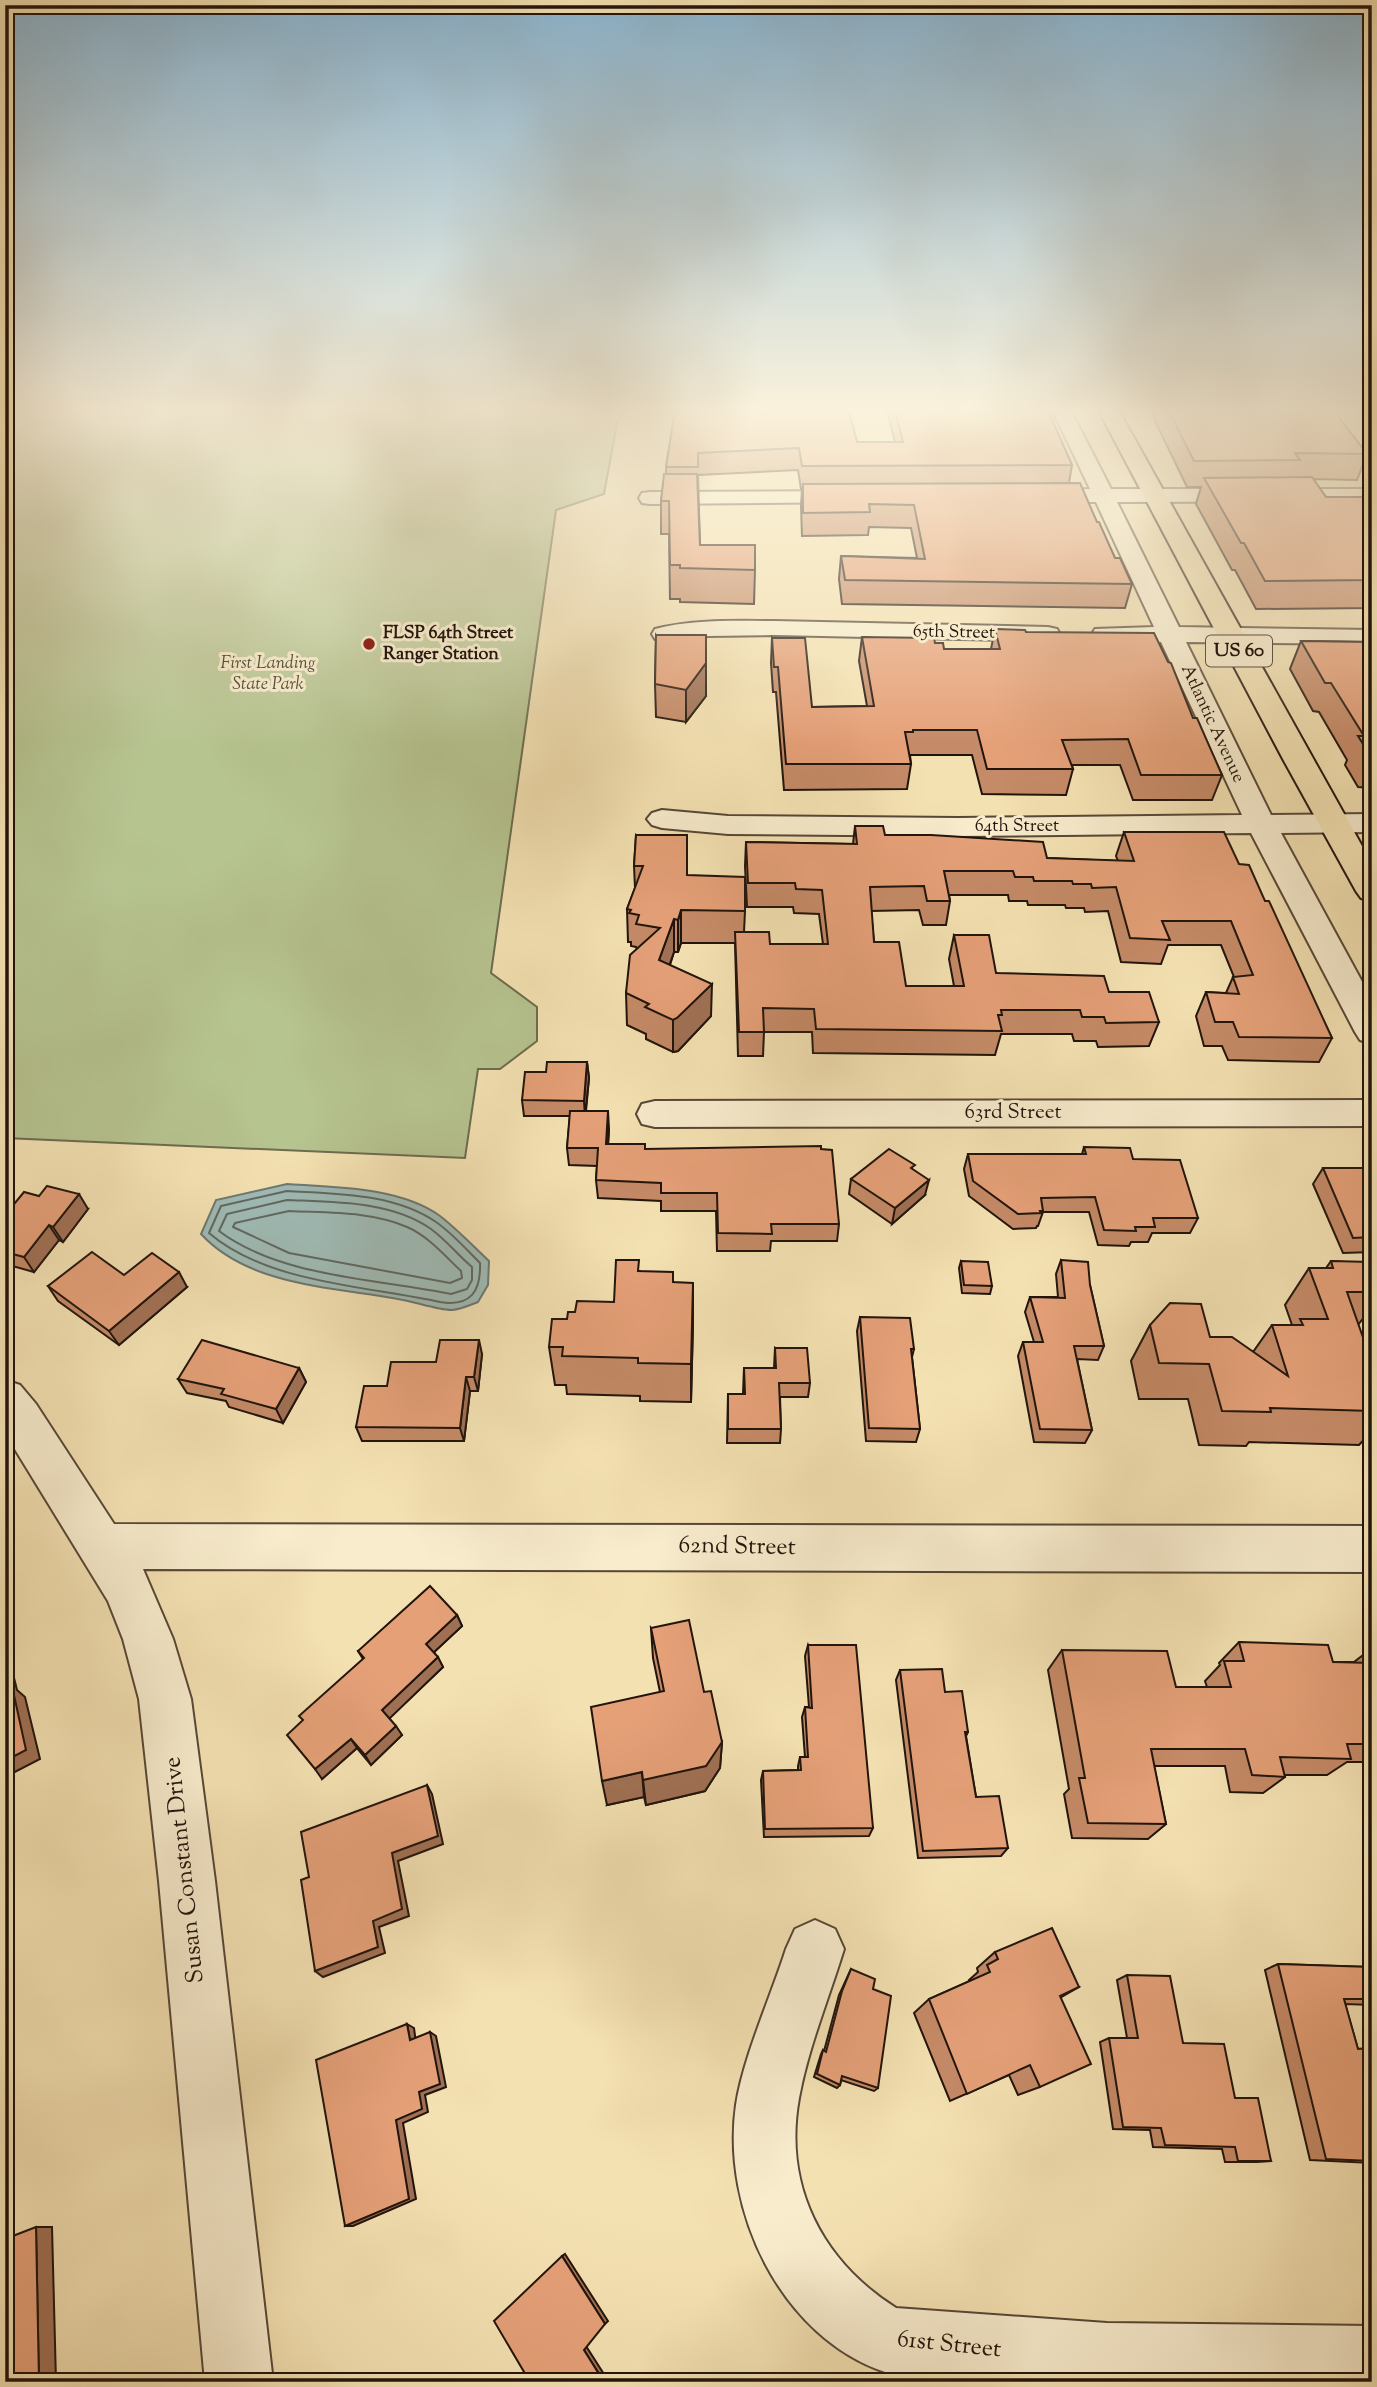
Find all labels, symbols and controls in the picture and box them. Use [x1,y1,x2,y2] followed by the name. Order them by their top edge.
[913,619,995,647] street label: 65th Street
[383,621,514,668] place label: FLSP 64th Street Ranger Station
[361,636,377,652] marker: FLSP 64th Street Ranger Station
[1206,636,1272,666] road number: US 60
[220,651,316,698] park label: First Landing State Park
[1173,661,1251,787] street label: Atlantic Avenue
[975,814,1059,840] street label: 64th Street
[964,1098,1062,1128] street label: 63rd Street
[678,1529,796,1565] street label: 62nd Street
[156,1755,214,1985] street label: Susan Constant Drive
[895,2323,1003,2367] street label: 61st Street

